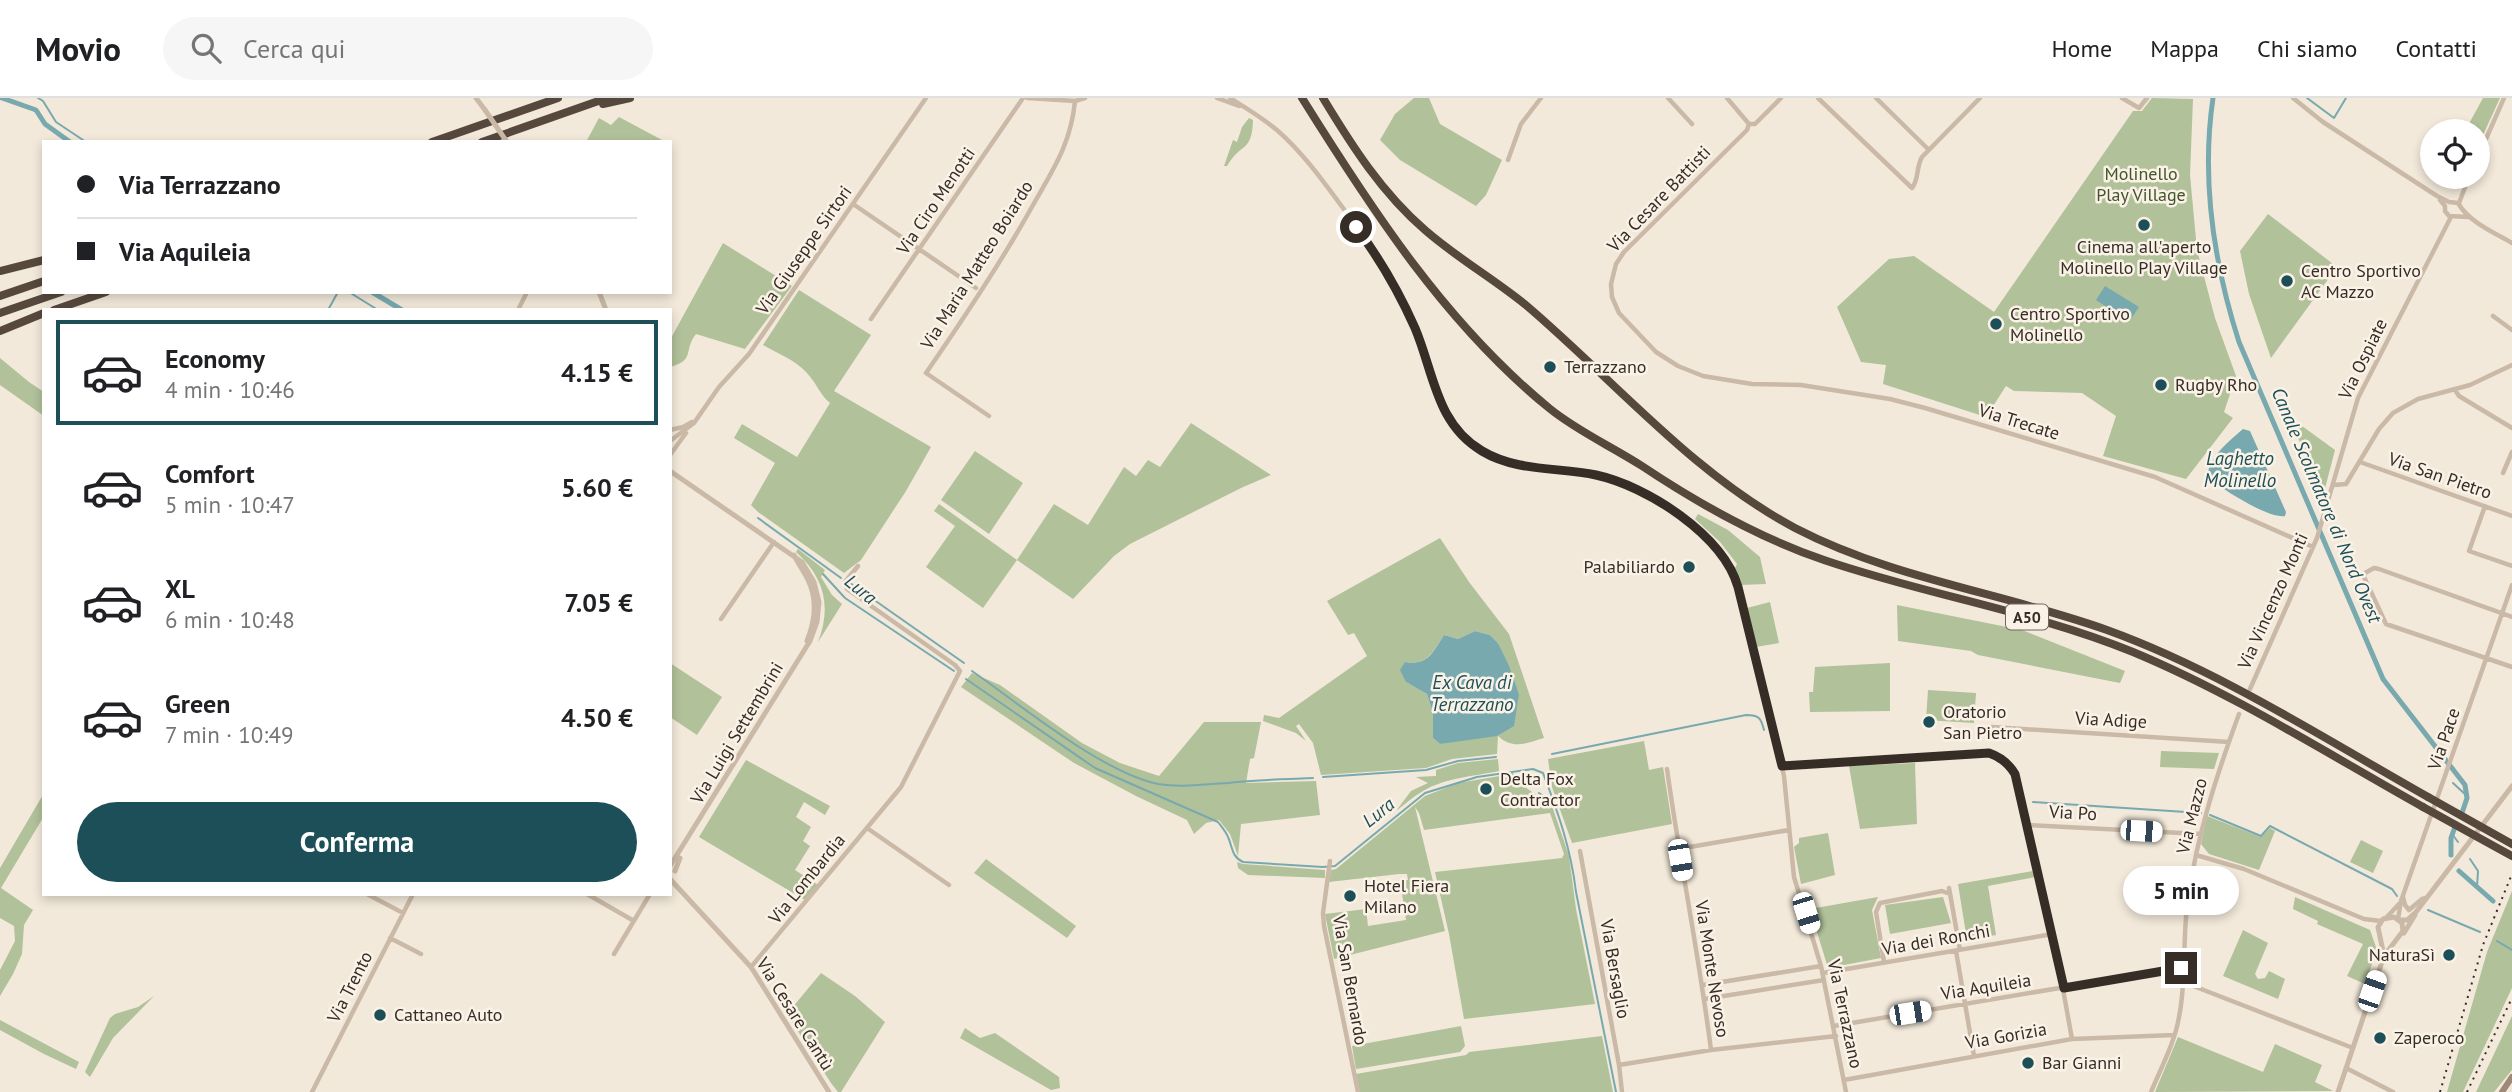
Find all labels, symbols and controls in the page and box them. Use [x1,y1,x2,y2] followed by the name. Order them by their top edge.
[163,17,653,80] search box
[35,27,121,70] text: Movio
[187,29,225,67] icon: search
[243,32,346,65] text: Cerca qui
[2051,33,2112,64] text: Home
[2150,33,2219,64] text: Mappa
[2257,33,2357,64] text: Chi siamo
[2395,33,2477,64] text: Contatti
[2420,119,2490,189] map controls
[2420,119,2490,189] button: locate
[1601,141,1715,257] street label: Via Cesare Battisti
[891,143,980,260] street label: Via Ciro Menotti
[2096,162,2186,206] park label: Molinello Play Village
[119,168,281,201] text: Via Terrazzano
[915,176,1038,354] street label: Via Maria Matteo Boiardo
[750,181,857,319] street label: Via Giuseppe Sirtori
[1340,211,1372,243] route start
[2136,217,2152,233] marker: Cinema all'aperto Molinello Play Village
[119,235,251,268] text: Via Aquileia
[2060,235,2228,279] place label: Cinema all'aperto Molinello Play Village
[2301,259,2421,303] place label: Centro Sportivo AC Mazzo
[2279,273,2295,289] marker: Centro Sportivo AC Mazzo
[2010,302,2130,346] place label: Centro Sportivo Molinello
[2333,315,2392,404] street label: Via Ospiate
[1988,316,2004,332] marker: Centro Sportivo Molinello
[81,341,144,404] icon: car
[165,342,265,375] text: Economy
[1564,355,1647,378] place label: Terrazzano
[561,356,633,389] text: 4.15 €
[1542,359,1558,375] marker: Terrazzano
[2175,373,2257,396] place label: Rugby Rho
[165,375,295,404] text: 4 min · 10:46
[2153,377,2169,393] marker: Rugby Rho
[2267,384,2388,627] water label: Canale Scolmatore di Nord Ovest
[1975,398,2062,445] street label: Via Trecate
[2204,446,2276,492] water label: Laghetto Molinello
[2384,447,2495,504] street label: Via San Pietro
[81,456,144,519] icon: car
[165,457,255,490] text: Comfort
[561,471,633,504] text: 5.60 €
[165,490,295,519] text: 5 min · 10:47
[2232,529,2313,673] street label: Via Vincenzo Monti
[1583,555,1675,578] place label: Palabiliardo
[1681,559,1697,575] marker: Palabiliardo
[840,569,883,610] water label: Lura
[81,571,144,634] icon: car
[165,572,195,605] text: XL
[564,586,633,619] text: 7.05 €
[2006,604,2048,630] road number: A50
[165,605,295,634] text: 6 min · 10:48
[685,658,788,809] street label: Via Luigi Settembrini
[1430,670,1514,716] water label: Ex Cava di Terrazzano
[81,686,144,749] icon: car
[165,687,230,720] text: Green
[1943,700,2022,744] place label: Oratorio San Pietro
[561,701,633,734] text: 4.50 €
[2422,705,2465,774] street label: Via Pace
[2073,706,2148,733] street label: Via Adige
[1921,714,1937,730] marker: Oratorio San Pietro
[165,720,293,749] text: 7 min · 10:49
[1500,767,1580,811] place label: Delta Fox Contractor
[2171,776,2212,857] street label: Via Mazzo
[1478,781,1494,797] marker: Delta Fox Contractor
[1357,791,1400,832] water label: Lura
[2048,800,2098,825] street label: Via Po
[77,802,637,882] button: Conferma
[2120,819,2163,843] car
[763,829,850,929] street label: Via Lombardia
[1667,837,1694,883] car
[2123,866,2239,916] callout: 5 min
[1364,874,1449,918] place label: Hotel Fiera Milano
[2153,876,2209,905] text: 5 min
[1342,888,1358,904] marker: Hotel Fiera Milano
[1790,890,1823,936] car
[1690,898,1735,1039] street label: Via Monte Nevoso
[1328,912,1373,1047] street label: Via San Bernardo
[1595,916,1636,1020] street label: Via Bersaglio
[1879,919,1992,961] street label: Via dei Ronchi
[2369,943,2435,966] place label: NaturaSì
[321,947,377,1027] street label: Via Trento
[2441,947,2457,963] marker: NaturaSì
[751,952,839,1074] street label: Via Cesare Cantù
[2165,952,2197,984] route end
[1823,956,1868,1070] street label: Via Terrazzano
[1938,968,2033,1005] street label: Via Aquileia
[2356,968,2389,1014] car
[1888,999,1933,1027] car
[394,1003,503,1026] place label: Cattaneo Auto
[372,1007,388,1023] marker: Cattaneo Auto
[1962,1017,2048,1054] street label: Via Gorizia
[2394,1026,2464,1049] place label: Zaperoco
[2372,1030,2388,1046] marker: Zaperoco
[2042,1051,2122,1074] place label: Bar Gianni
[2020,1055,2036,1071] marker: Bar Gianni

